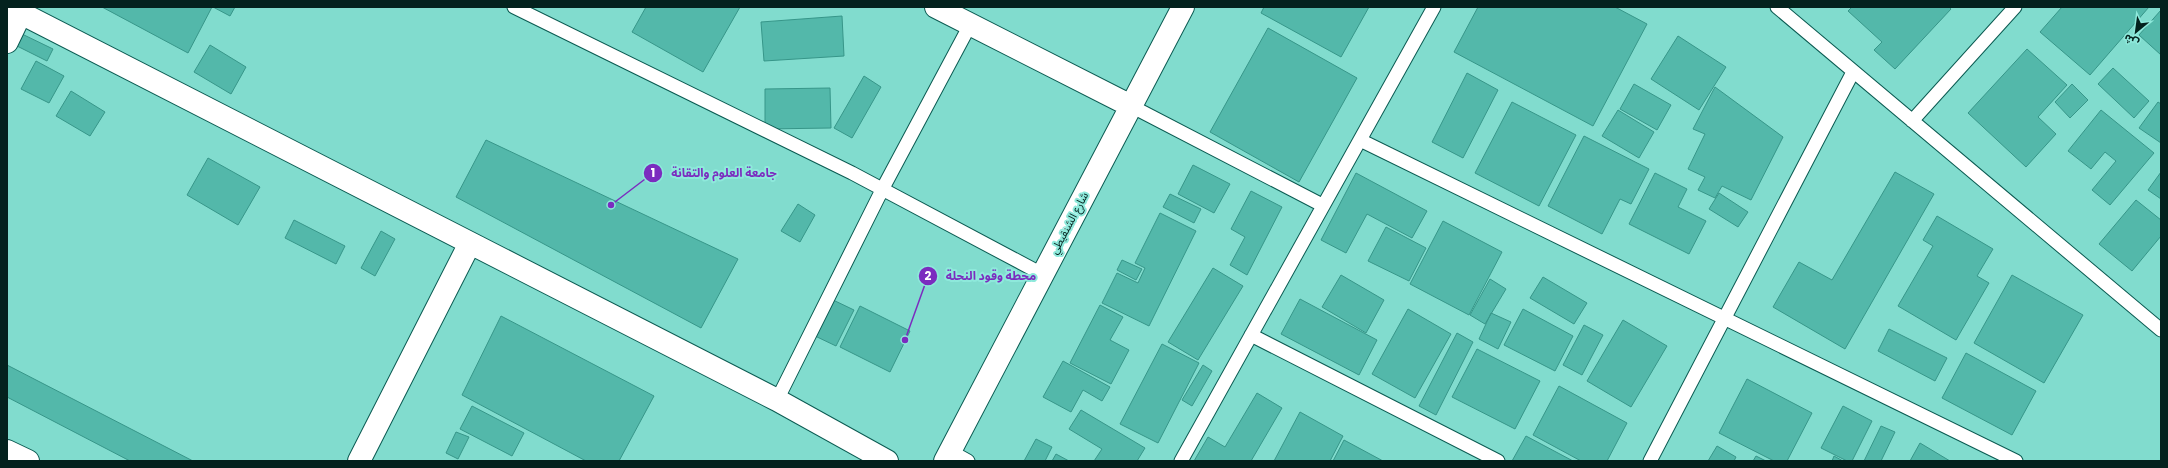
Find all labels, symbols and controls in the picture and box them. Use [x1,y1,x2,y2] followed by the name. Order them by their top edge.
[2116,12,2156,52] north arrow
[2121,30,2142,51] text: ش
[643,161,785,185] callout: جامعة العلوم والتقانة
[651,164,655,181] text: 1
[671,164,777,182] text: جامعة العلوم والتقانة
[1046,189,1094,258] street label: شارع الشنقيطي
[918,264,1044,288] callout: محطة وقود النحلة
[925,267,932,284] text: 2
[946,267,1036,284] text: محطة وقود النحلة

